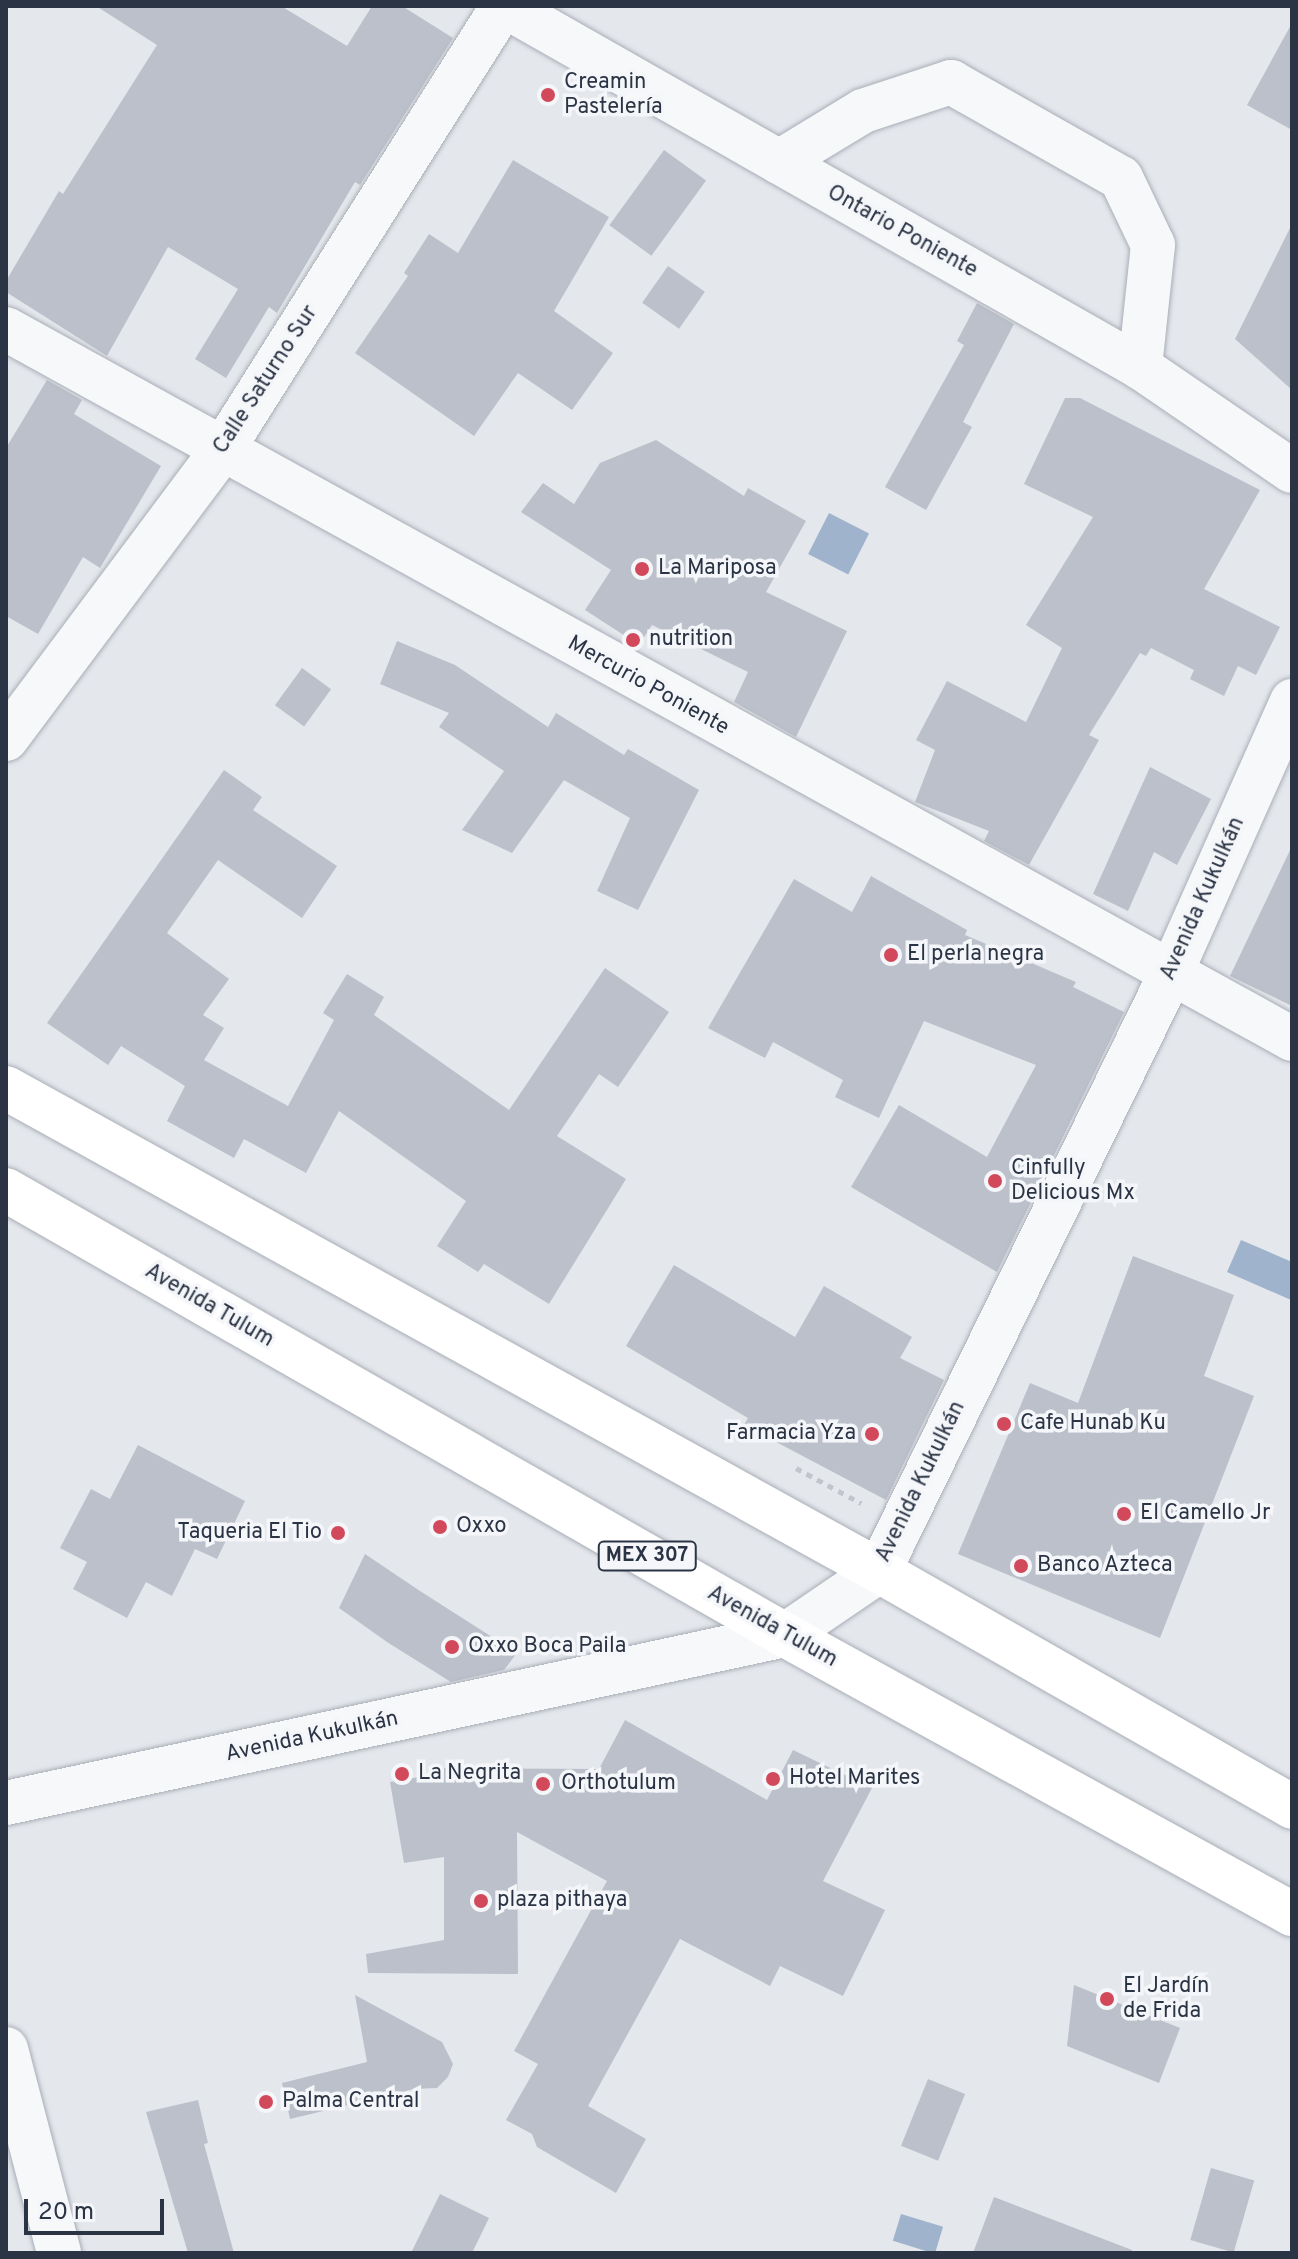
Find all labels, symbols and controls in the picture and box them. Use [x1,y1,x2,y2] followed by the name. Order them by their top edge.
[564,69,663,120] place label: Creamin Pastelería
[539,86,557,104] marker: Creamin Pastelería
[822,180,982,284] street label: Ontario Poniente
[208,301,324,459] street label: Calle Saturno Sur
[658,556,776,582] place label: La Mariposa
[633,560,651,578] marker: La Mariposa
[649,627,733,653] place label: nutrition
[563,631,733,741] street label: Mercurio Poniente
[624,631,642,649] marker: nutrition
[1155,813,1251,985] street label: Avenida Kukulkán
[907,942,1044,968] place label: El perla negra
[882,946,900,964] marker: El perla negra
[1011,1155,1135,1206] place label: Cinfully Delicious Mx
[986,1172,1004,1190] marker: Cinfully Delicious Mx
[139,1258,279,1354] street label: Avenida Tulum
[871,1397,971,1567] street label: Avenida Kukulkán
[1020,1411,1166,1437] place label: Cafe Hunab Ku
[995,1415,1013,1433] marker: Cafe Hunab Ku
[725,1421,856,1447] place label: Farmacia Yza
[863,1425,881,1443] marker: Farmacia Yza
[1140,1501,1271,1527] place label: El Camello Jr
[1115,1505,1133,1523] marker: El Camello Jr
[456,1514,506,1540] place label: Oxxo
[431,1518,449,1536] marker: Oxxo
[176,1520,322,1546] place label: Taqueria El Tio
[329,1524,347,1542] marker: Taqueria El Tio
[597,1540,697,1572] road number: MEX 307
[1037,1553,1174,1579] place label: Banco Azteca
[1012,1557,1030,1575] marker: Banco Azteca
[702,1580,842,1674] street label: Avenida Tulum
[468,1634,626,1660] place label: Oxxo Boca Paila
[443,1638,461,1656] marker: Oxxo Boca Paila
[223,1706,401,1768] street label: Avenida Kukulkán
[418,1761,521,1787] place label: La Negrita
[393,1765,411,1783] marker: La Negrita
[789,1766,920,1792] place label: Hotel Marites
[764,1770,782,1788] marker: Hotel Marites
[561,1771,676,1797] place label: Orthotulum
[532,1773,554,1795] marker: Orthotulum
[497,1888,627,1914] place label: plaza pithaya
[472,1892,490,1910] marker: plaza pithaya
[1123,1973,1209,2024] place label: El Jardín de Frida
[1098,1990,1116,2008] marker: El Jardín de Frida
[282,2089,420,2115] place label: Palma Central
[257,2093,275,2111] marker: Palma Central
[28,2183,168,2233] scale bar
[38,2198,94,2228] text: 20 m

